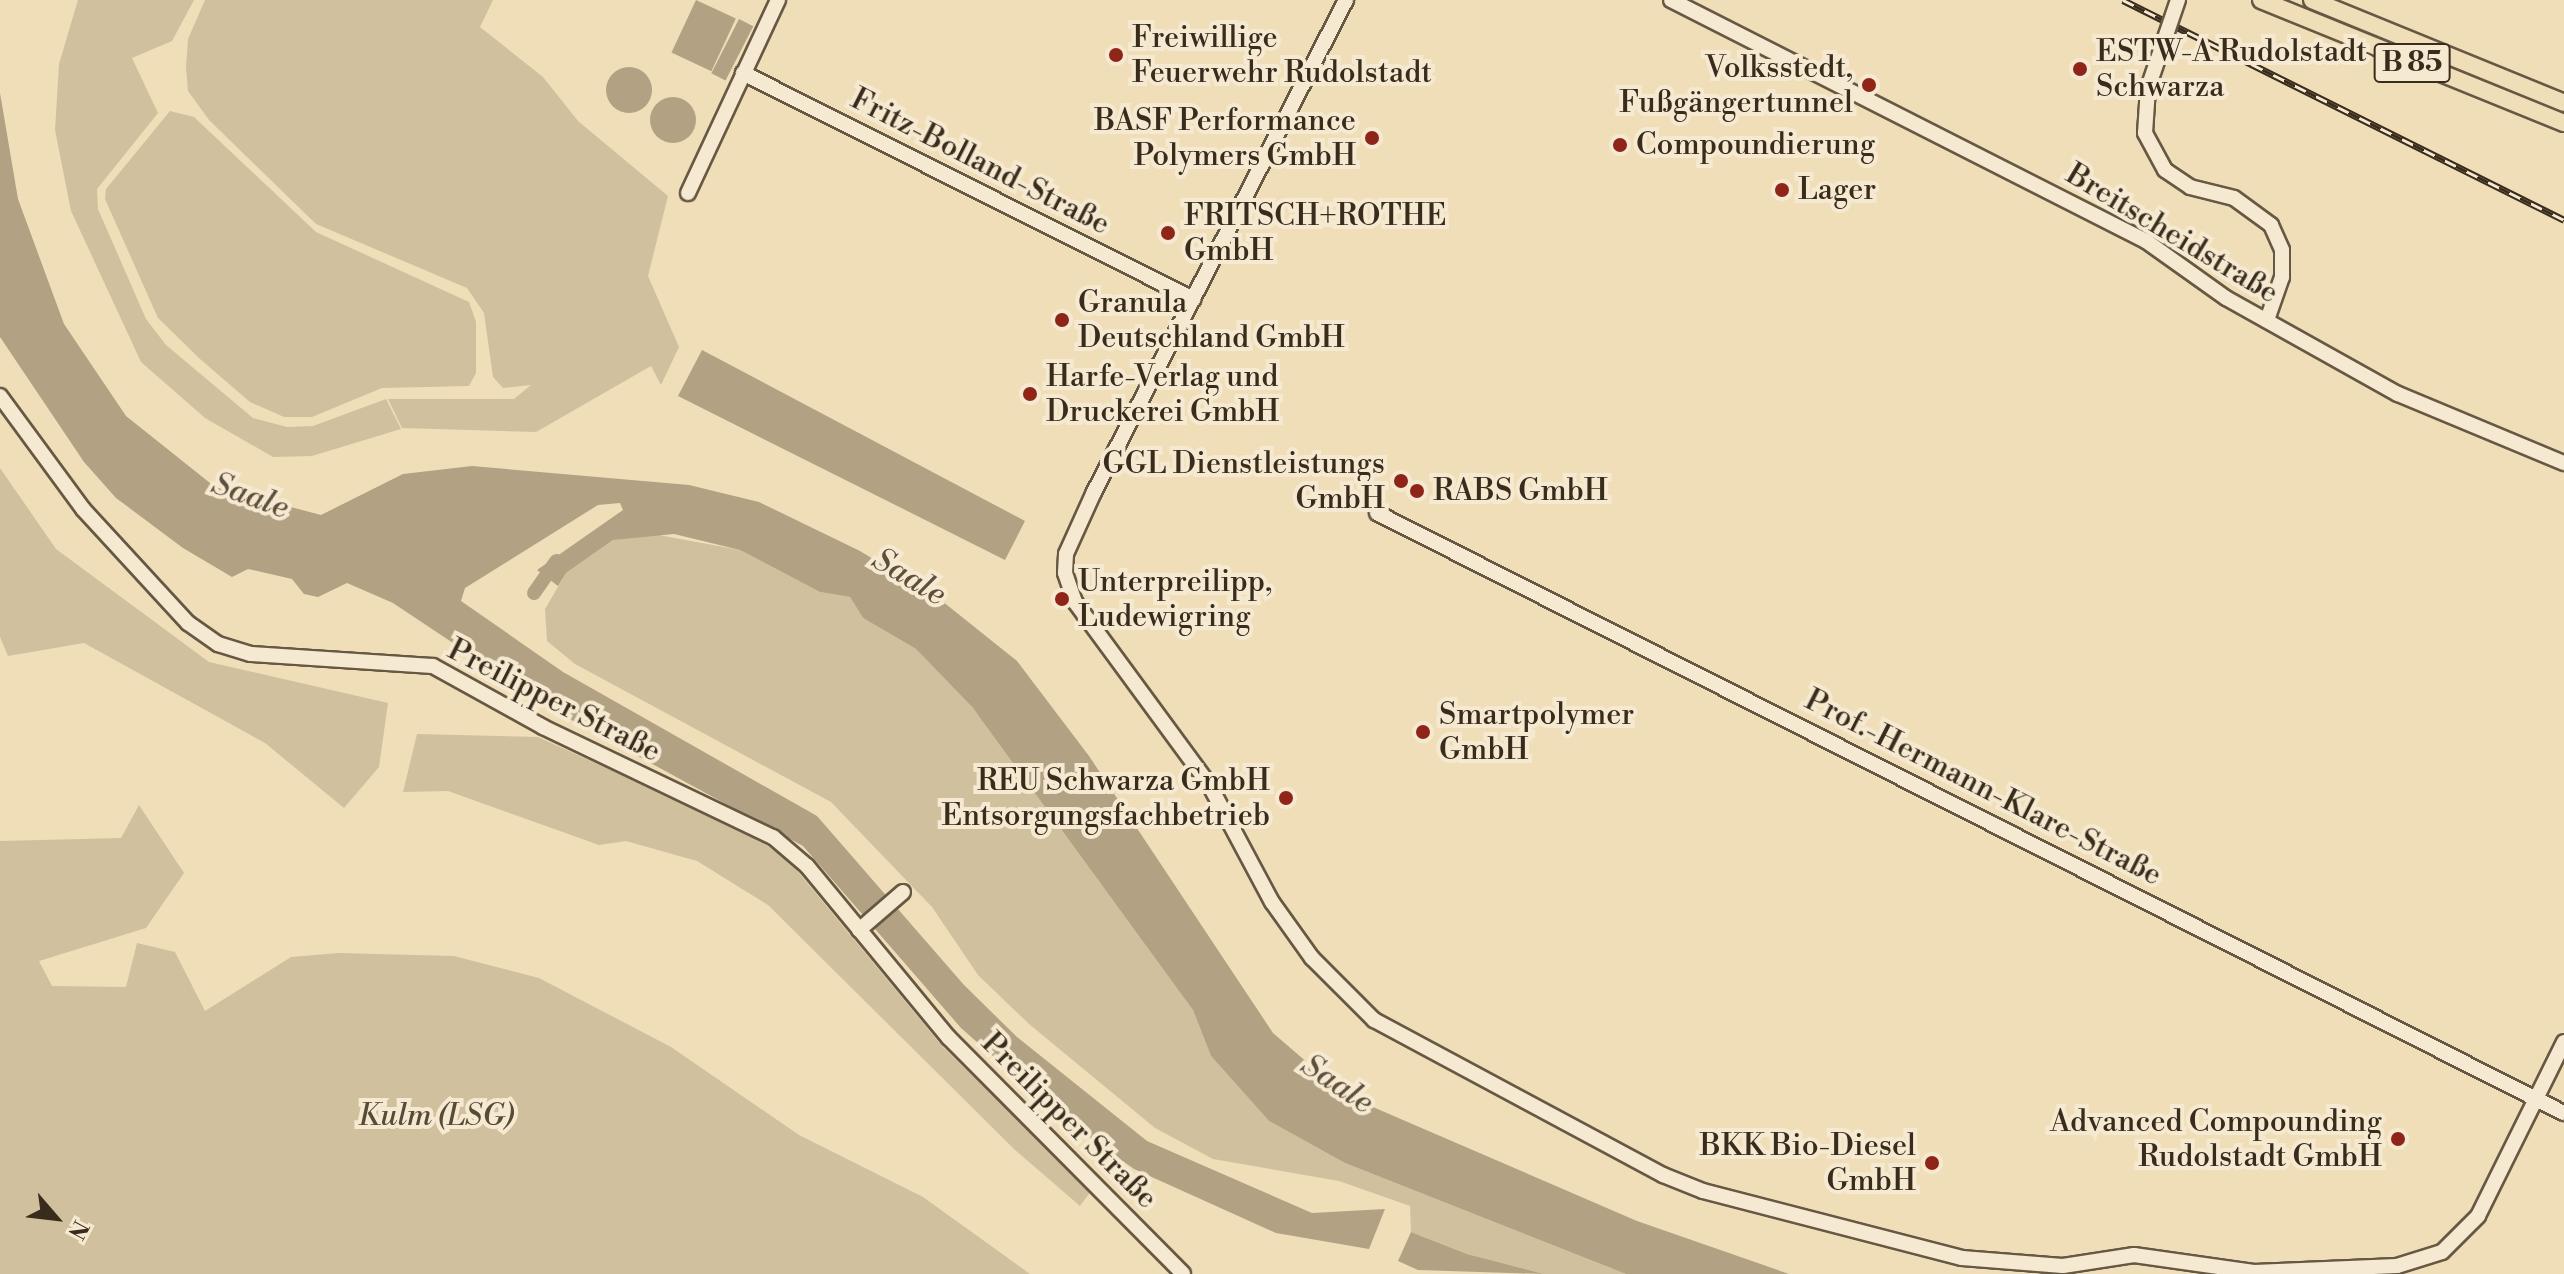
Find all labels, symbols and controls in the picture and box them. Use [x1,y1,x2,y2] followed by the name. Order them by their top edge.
[1132,20,1432,90] place label: Freiwillige Feuerwehr Rudolstadt
[2096,34,2367,104] place label: ESTW-A Rudolstadt Schwarza
[2372,39,2452,87] road number: B 85
[1107,46,1125,64] marker: Freiwillige Feuerwehr Rudolstadt
[1619,50,1853,120] place label: Volksstedt, Fußgängertunnel
[2071,60,2089,78] marker: ESTW-A Rudolstadt Schwarza
[1860,76,1878,94] marker: Volksstedt, Fußgängertunnel
[845,81,1115,243] street label: Fritz-Bolland-Straße
[1094,103,1356,174] place label: BASF Performance Polymers GmbH
[1636,127,1875,163] place label: Compoundierung
[1363,129,1381,147] marker: BASF Performance Polymers GmbH
[1611,136,1629,154] marker: Compoundierung
[2059,156,2285,312] street label: Breitscheidstraße
[1798,172,1876,208] place label: Lager
[1773,181,1791,199] marker: Lager
[1184,198,1446,268] place label: FRITSCH+ROTHE GmbH
[1159,224,1177,242] marker: FRITSCH+ROTHE GmbH
[1078,285,1345,356] place label: Granula Deutschland GmbH
[1053,311,1071,329] marker: Granula Deutschland GmbH
[1046,359,1279,430] place label: Harfe-Verlag und Druckerei GmbH
[1021,385,1039,403] marker: Harfe-Verlag und Druckerei GmbH
[1103,446,1385,516] place label: GGL Dienstleistungs GmbH
[206,464,294,528] water label: Saale
[1392,472,1410,490] marker: GGL Dienstleistungs GmbH
[1433,473,1608,509] place label: RABS GmbH
[1408,482,1426,500] marker: RABS GmbH
[865,540,953,614] water label: Saale
[1078,564,1272,634] place label: Unterpreilipp, Ludewigring
[1053,590,1071,608] marker: Unterpreilipp, Ludewigring
[442,632,666,770] street label: Preilipper Straße
[1799,682,2167,894] street label: Prof.-Hermann-Klare-Straße
[1439,697,1634,768] place label: Smartpolymer GmbH
[1414,723,1432,741] marker: Smartpolymer GmbH
[941,763,1270,834] place label: REU Schwarza GmbH Entsorgungsfachbetrieb
[1277,789,1295,807] marker: REU Schwarza GmbH Entsorgungsfachbetrieb
[974,1026,1164,1216] street label: Preilipper Straße
[1293,1046,1381,1122] water label: Saale
[358,1098,514,1134] park label: Kulm (LSG)
[2050,1104,2382,1174] place label: Advanced Compounding Rudolstadt GmbH
[1700,1128,1916,1198] place label: BKK Bio-Diesel GmbH
[2389,1130,2407,1148] marker: Advanced Compounding Rudolstadt GmbH
[1923,1154,1941,1172] marker: BKK Bio-Diesel GmbH
[16,1178,96,1258] north arrow
[62,1215,94,1244] text: N

